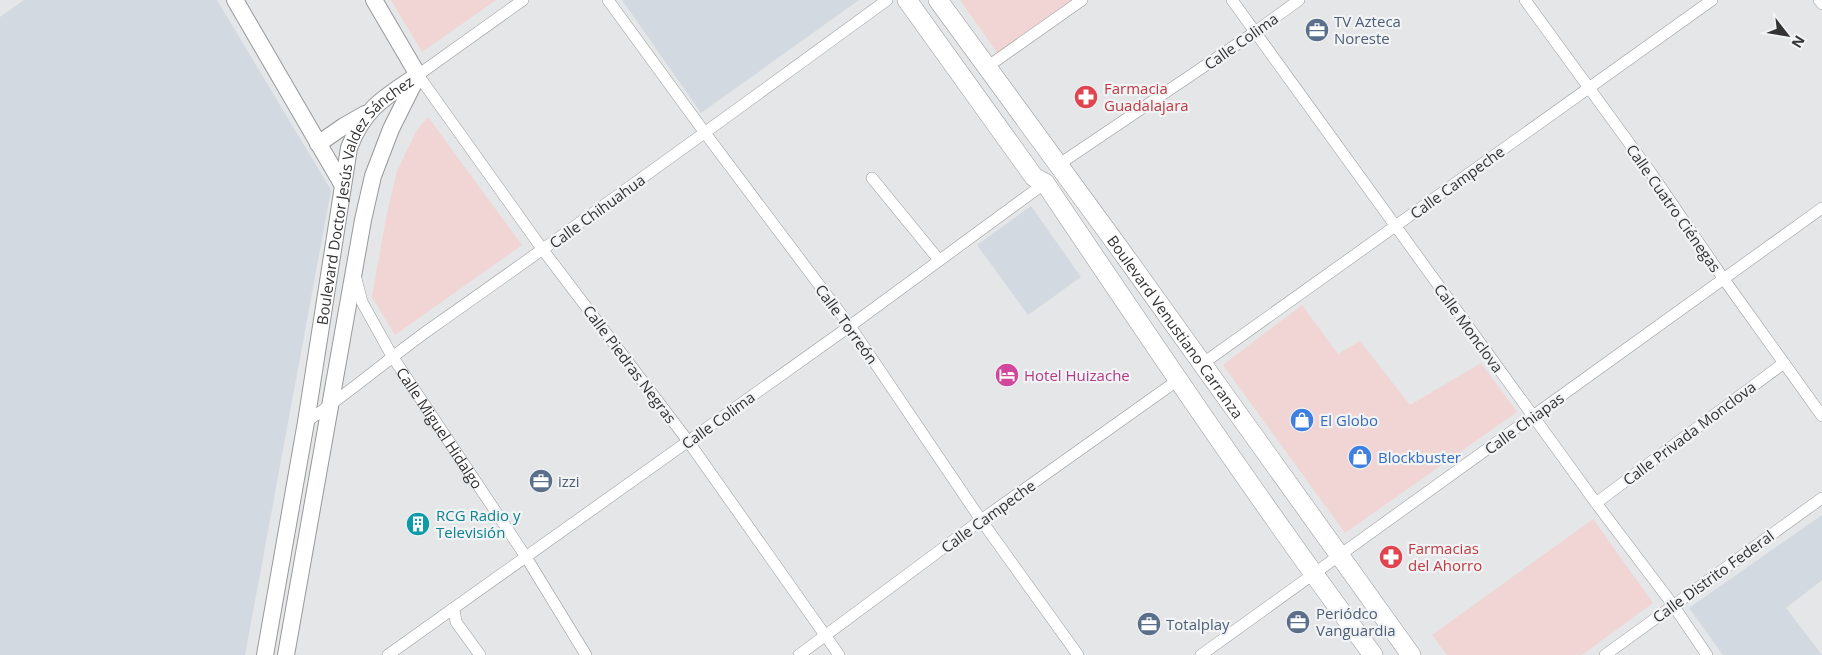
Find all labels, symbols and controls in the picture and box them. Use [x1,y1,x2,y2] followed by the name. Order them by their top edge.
[1200,8,1282,74] street label: Calle Colima
[1762,10,1812,60] north arrow
[1334,11,1401,48] place label: TV Azteca Noreste
[1304,17,1330,43] office icon: TV Azteca Noreste
[1787,32,1810,52] text: N
[311,71,417,326] street label: Boulevard Doctor Jesús Valdez Sánchez
[1104,78,1189,115] place label: Farmacia Guadalajara
[1073,84,1099,110] pharmacy icon: Farmacia Guadalajara
[1622,140,1726,276] street label: Calle Cuatro Ciénegas
[1406,141,1508,223] street label: Calle Campeche
[545,170,649,252] street label: Calle Chihuahua
[1103,231,1248,422] street label: Boulevard Venustiano Carranza
[811,280,883,368] street label: Calle Torreón
[1430,280,1508,376] street label: Calle Monclova
[579,301,681,427] street label: Calle Piedras Negras
[994,362,1020,388] hotel icon: Hotel Huizache
[392,363,488,492] street label: Calle Miguel Hidalgo
[1024,365,1130,385] place label: Hotel Huizache
[1619,376,1759,490] street label: Calle Privada Monclova
[677,387,759,453] street label: Calle Colima
[1480,388,1568,458] street label: Calle Chiapas
[1289,407,1315,433] shop icon: El Globo
[1320,410,1378,430] place label: El Globo
[1347,444,1373,470] shop icon: Blockbuster
[1378,447,1461,467] place label: Blockbuster
[528,468,554,494] office icon: izzi
[558,471,580,491] place label: izzi
[937,475,1039,557] street label: Calle Campeche
[436,505,521,542] place label: RCG Radio y Televisión
[405,511,431,537] building icon: RCG Radio y Televisión
[1648,525,1778,627] street label: Calle Distrito Federal
[1408,538,1482,575] place label: Farmacias del Ahorro
[1378,544,1404,570] pharmacy icon: Farmacias del Ahorro
[1316,603,1396,640] place label: Periódco Vanguardia
[1285,609,1311,635] office icon: Periódco Vanguardia
[1136,611,1162,637] office icon: Totalplay
[1166,614,1230,634] place label: Totalplay

